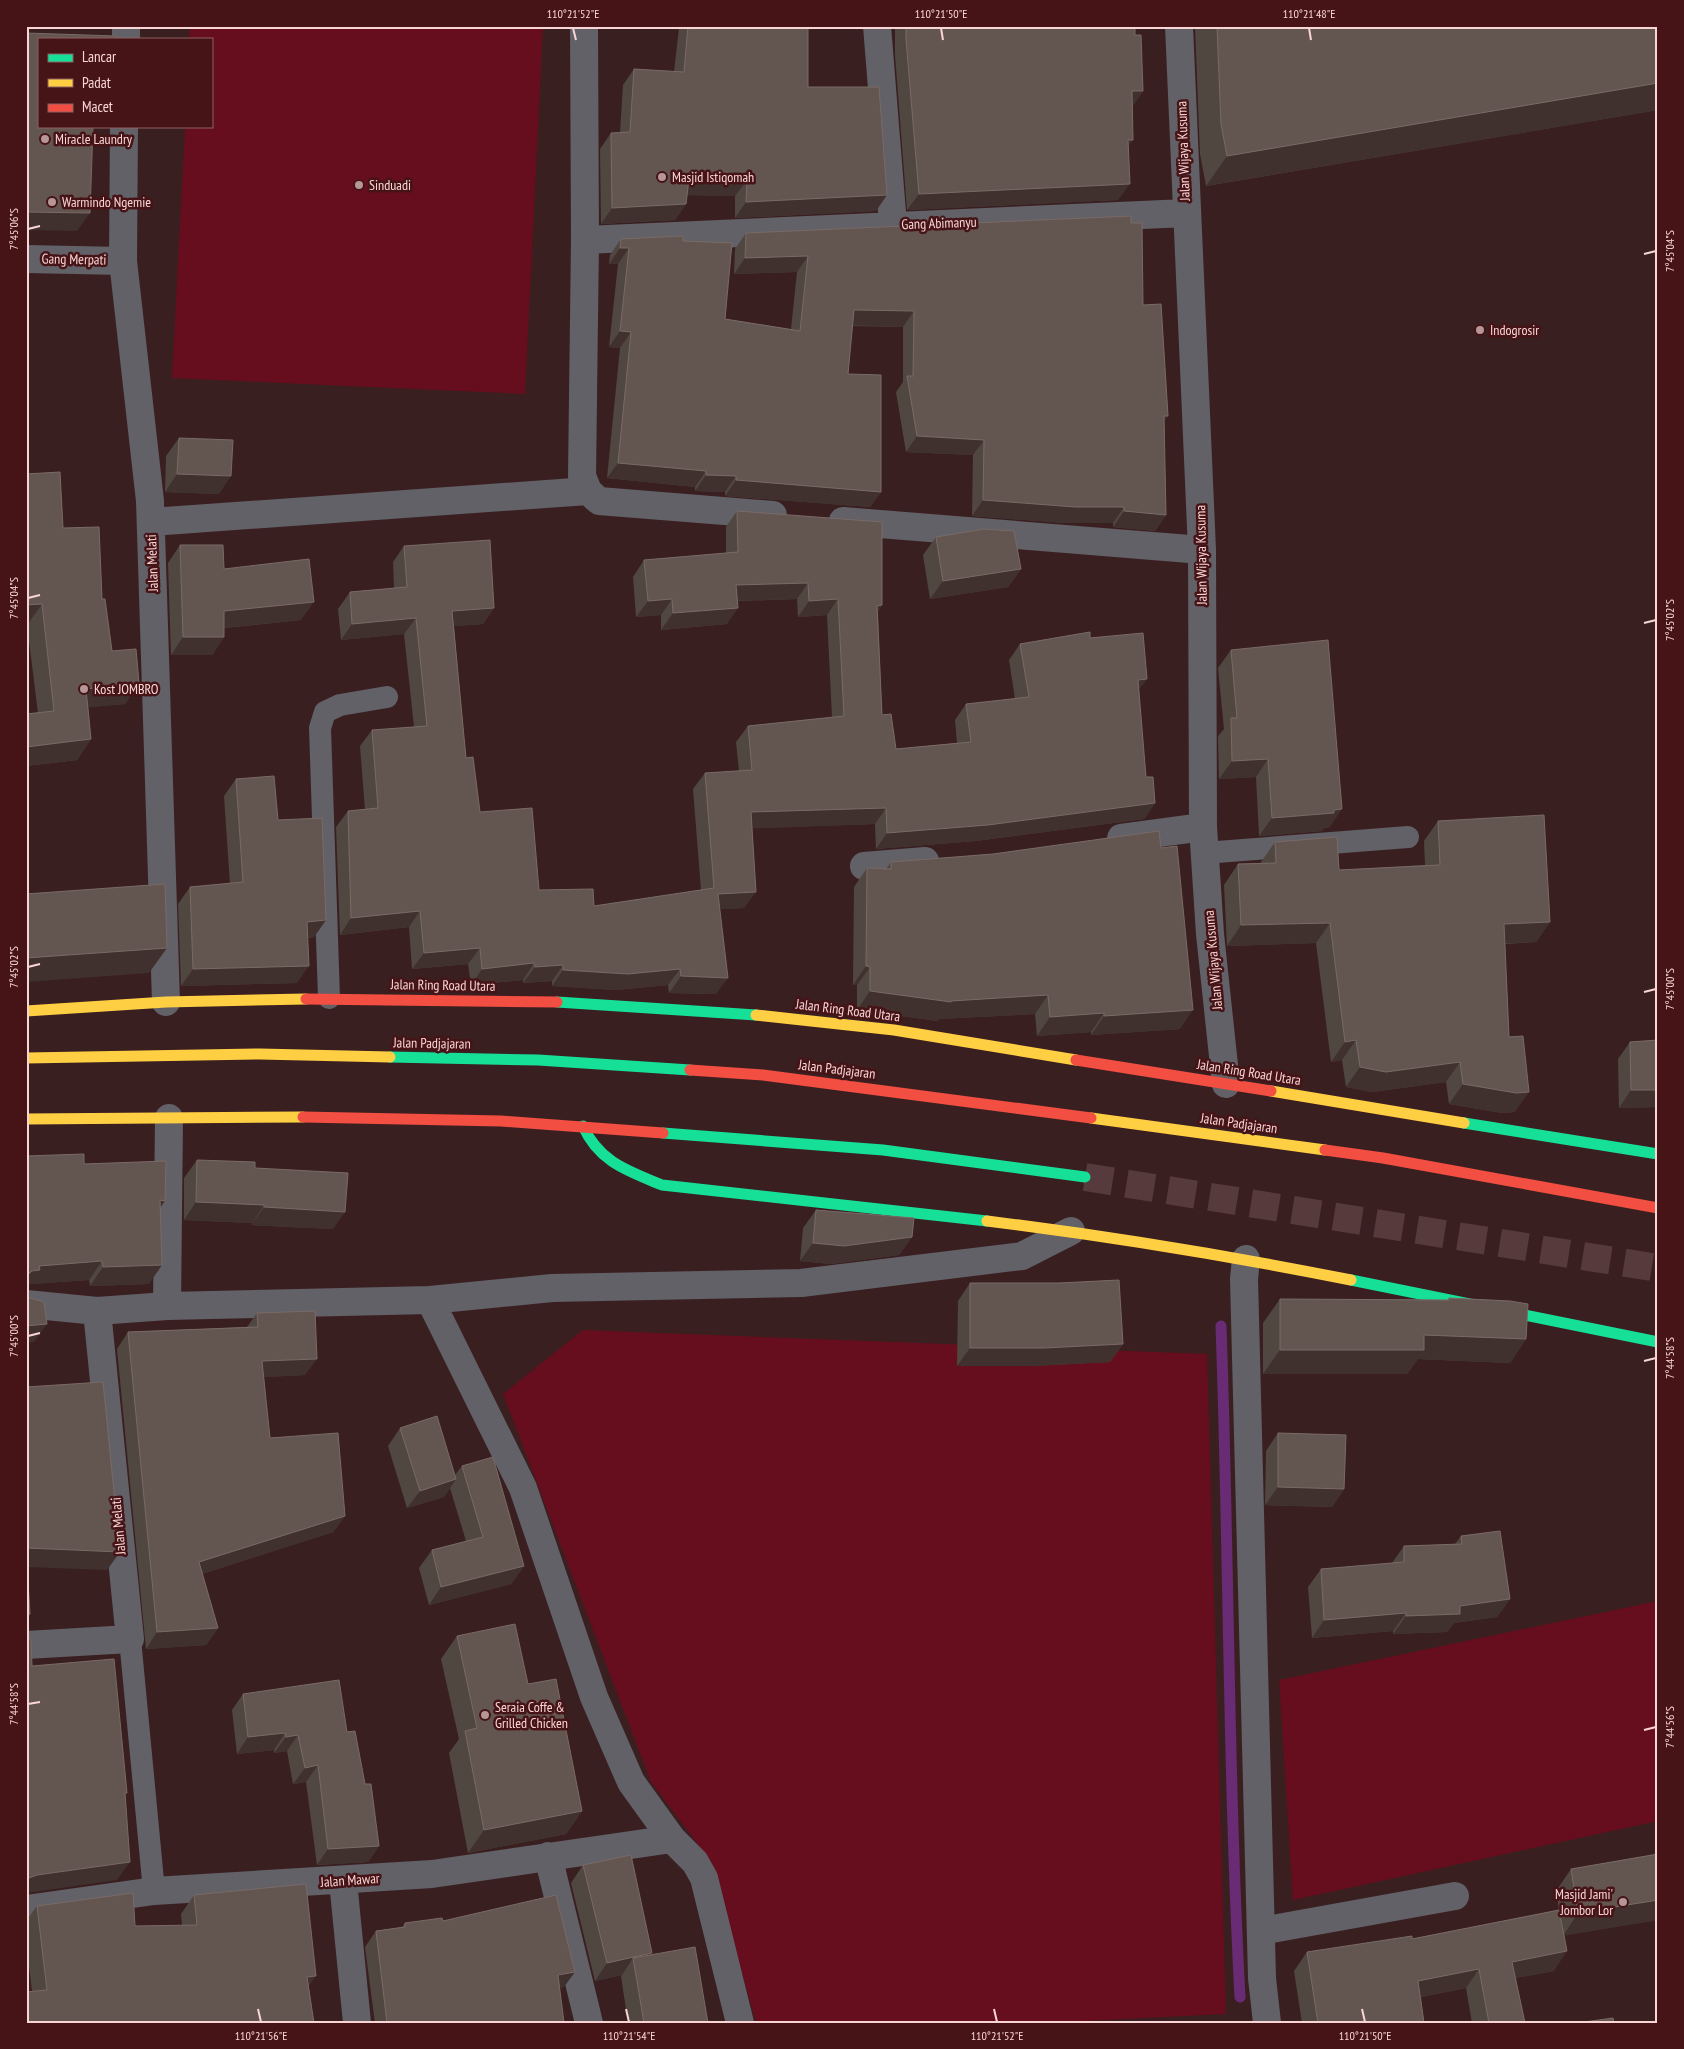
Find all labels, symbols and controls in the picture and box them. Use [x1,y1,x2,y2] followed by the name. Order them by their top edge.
[547,6,599,21] text: 110°21'52"E
[915,6,967,21] text: 110°21'50"E
[1283,6,1335,21] text: 110°21'48"E
[38,38,212,128] legend
[82,47,117,66] text: Lancar
[82,73,111,92] text: Padat
[82,97,113,116] text: Macet
[1172,101,1194,202] street label: Jalan Wijaya Kusuma
[55,130,133,148] place label: Miracle Laundry
[39,133,51,145] marker: Miracle Laundry
[672,168,754,186] place label: Masjid Istiqomah
[656,171,668,183] marker: Masjid Istiqomah
[369,176,411,194] place label: Sinduadi
[353,179,365,191] marker: Sinduadi
[62,193,151,211] place label: Warmindo Ngemie
[46,196,58,208] marker: Warmindo Ngemie
[6,208,21,250] text: 7°45'06"S
[901,213,977,233] street label: Gang Abimanyu
[1662,230,1677,272] text: 7°45'04"S
[41,249,107,269] street label: Gang Merpati
[1490,321,1539,339] place label: Indogrosir
[1474,324,1486,336] marker: Indogrosir
[1191,505,1211,606] street label: Jalan Wijaya Kusuma
[142,534,162,593] street label: Jalan Melati
[6,577,21,619] text: 7°45'04"S
[1662,599,1677,641] text: 7°45'02"S
[94,680,159,698] place label: Kost JOMBRO
[78,683,90,695] marker: Kost JOMBRO
[1200,909,1226,1012] street label: Jalan Wijaya Kusuma
[6,946,21,988] text: 7°45'02"S
[1662,968,1677,1010] text: 7°45'00"S
[389,975,496,995] street label: Jalan Ring Road Utara
[794,995,901,1025] street label: Jalan Ring Road Utara
[392,1033,471,1053] street label: Jalan Padjajaran
[797,1055,876,1083] street label: Jalan Padjajaran
[1195,1055,1302,1089] street label: Jalan Ring Road Utara
[1198,1109,1279,1137] street label: Jalan Padjajaran
[6,1315,21,1357] text: 7°45'00"S
[1662,1337,1677,1379] text: 7°44'58"S
[107,1497,130,1556] street label: Jalan Melati
[6,1683,21,1725] text: 7°44'58"S
[495,1698,568,1732] place label: Seraia Coffe & Grilled Chicken
[1662,1706,1677,1748] text: 7°44'56"S
[479,1709,491,1721] marker: Seraia Coffe & Grilled Chicken
[319,1869,380,1891] street label: Jalan Mawar
[1555,1885,1613,1919] place label: Masjid Jami' Jombor Lor
[1617,1896,1629,1908] marker: Masjid Jami' Jombor Lor
[235,2028,287,2043] text: 110°21'56"E
[603,2028,655,2043] text: 110°21'54"E
[971,2028,1023,2043] text: 110°21'52"E
[1339,2028,1391,2043] text: 110°21'50"E

